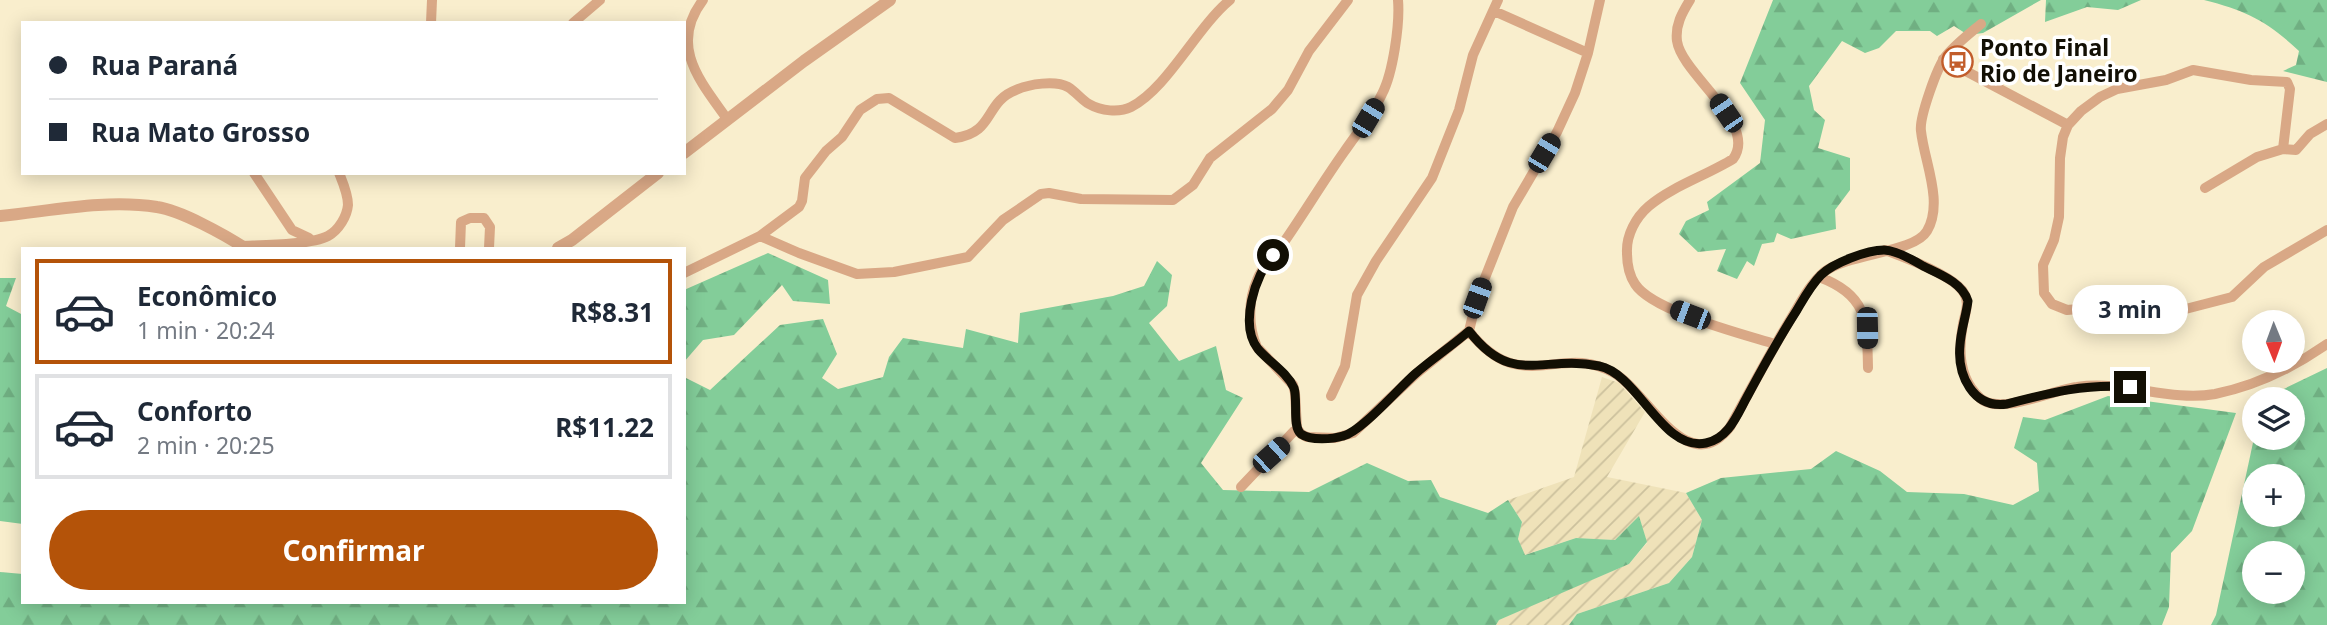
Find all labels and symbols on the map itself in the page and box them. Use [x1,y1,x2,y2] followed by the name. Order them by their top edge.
[1980,31,2138,89] place label: Ponto Final Rio de Janeiro
[1940,44,1974,78] bus stop icon: Ponto Final Rio de Janeiro
[1706,90,1747,136] car
[1349,95,1388,141] car
[1525,130,1564,176] car
[1257,239,1289,271] route start
[1460,275,1495,321] car
[2072,286,2188,334] callout: 3 min
[1667,298,1714,332] car
[1857,307,1878,349] car
[2242,310,2305,373] north arrow
[2114,371,2146,403] route end
[1249,433,1294,477] car

